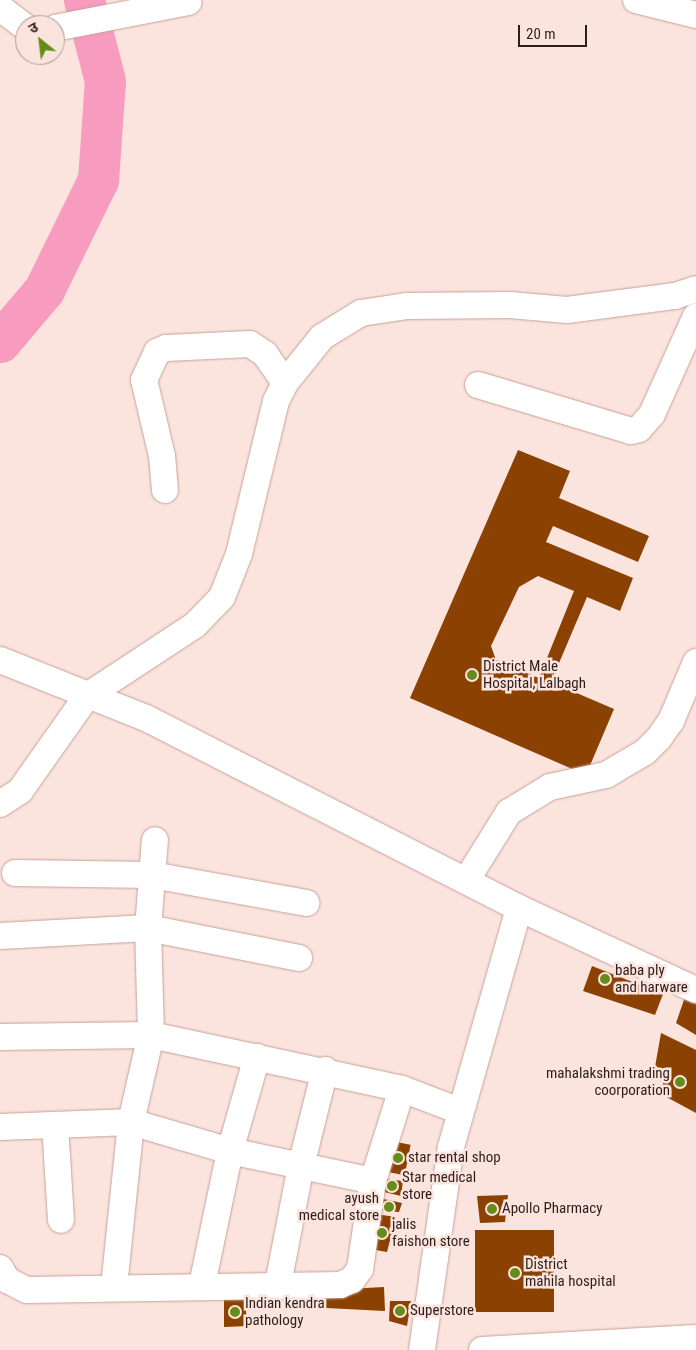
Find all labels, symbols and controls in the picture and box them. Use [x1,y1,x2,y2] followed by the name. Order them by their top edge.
[15,15,65,65] north arrow
[521,15,590,47] scale bar
[26,19,41,37] text: उ
[526,25,556,43] text: 20 m
[483,657,586,692] place label: District Male Hospital, Lalbagh
[465,668,479,682] marker: District Male Hospital, Lalbagh
[615,961,688,996] place label: baba ply and harware
[599,973,611,985] marker: baba ply and harware
[546,1064,670,1099] place label: mahalakshmi trading coorporation
[674,1076,686,1088] marker: mahalakshmi trading coorporation
[408,1149,501,1167] place label: star rental shop
[392,1152,404,1164] marker: star rental shop
[402,1168,476,1203] place label: Star medical store
[386,1180,398,1192] marker: Star medical store
[299,1189,379,1224] place label: ayush medical store
[502,1200,602,1218] place label: Apollo Pharmacy
[383,1201,395,1213] marker: ayush medical store
[486,1203,498,1215] marker: Apollo Pharmacy
[392,1215,470,1250] place label: jalis faishon store
[376,1227,388,1239] marker: jalis faishon store
[525,1255,616,1290] place label: District mahila hospital
[509,1267,521,1279] marker: District mahila hospital
[245,1294,325,1329] place label: Indian kendra pathology
[410,1302,474,1320] place label: Superstore
[394,1305,406,1317] marker: Superstore
[229,1306,241,1318] marker: Indian kendra pathology

